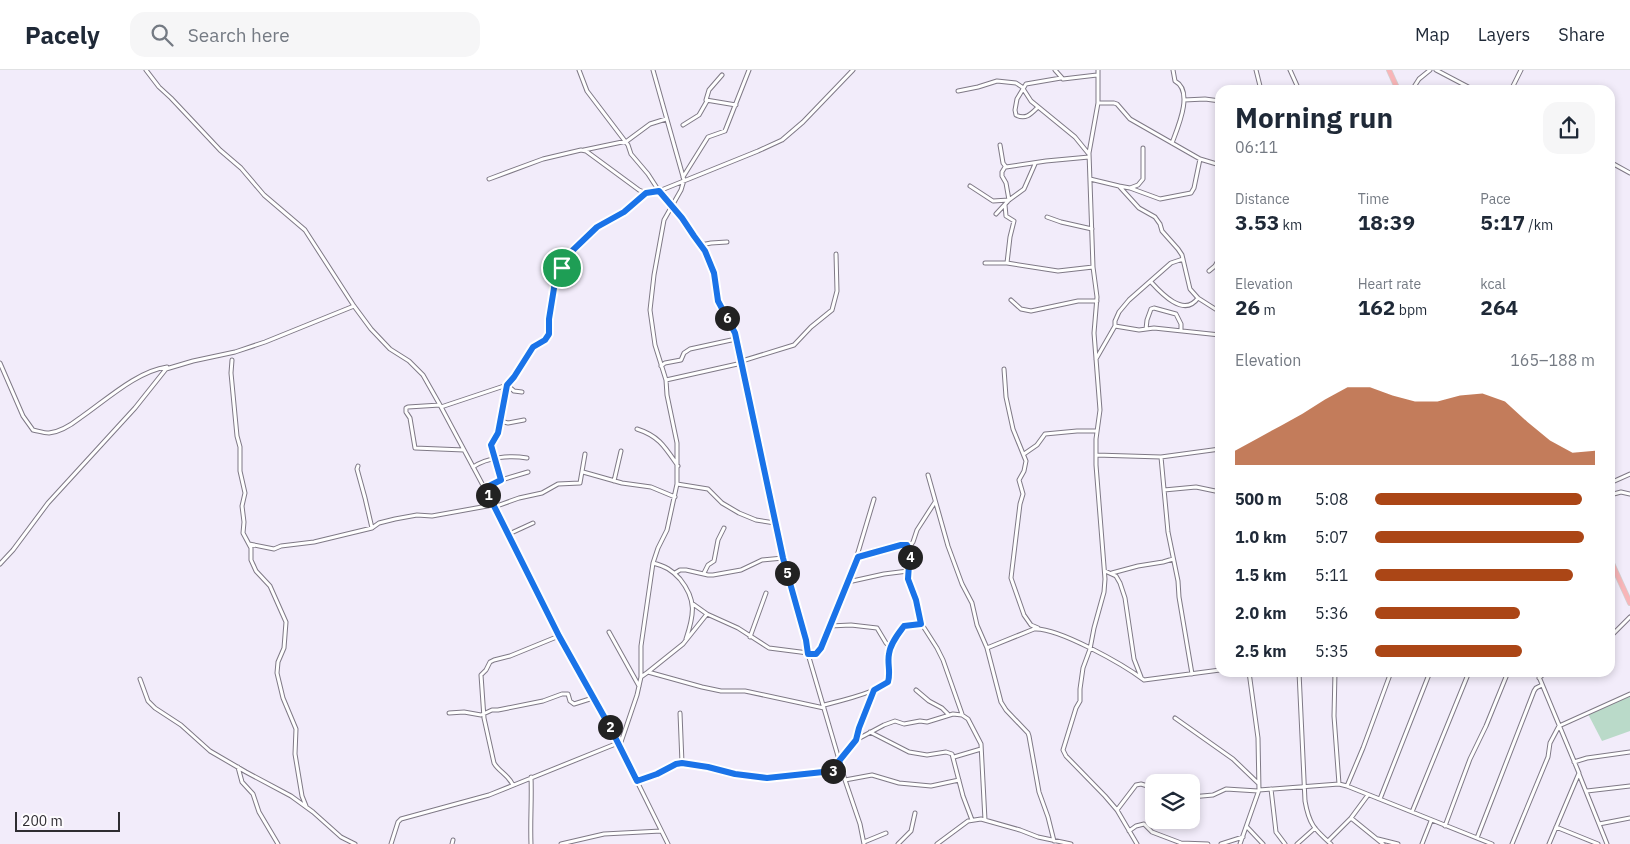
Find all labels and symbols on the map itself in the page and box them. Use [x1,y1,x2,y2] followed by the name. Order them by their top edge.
[541,247,583,289] pin
[714,306,740,330] pin: 6
[476,482,500,508] pin: 1
[898,544,922,570] pin: 4
[774,560,800,586] pin: 5
[598,714,622,740] pin: 2
[820,758,846,784] pin: 3
[15,809,120,832] scale bar

